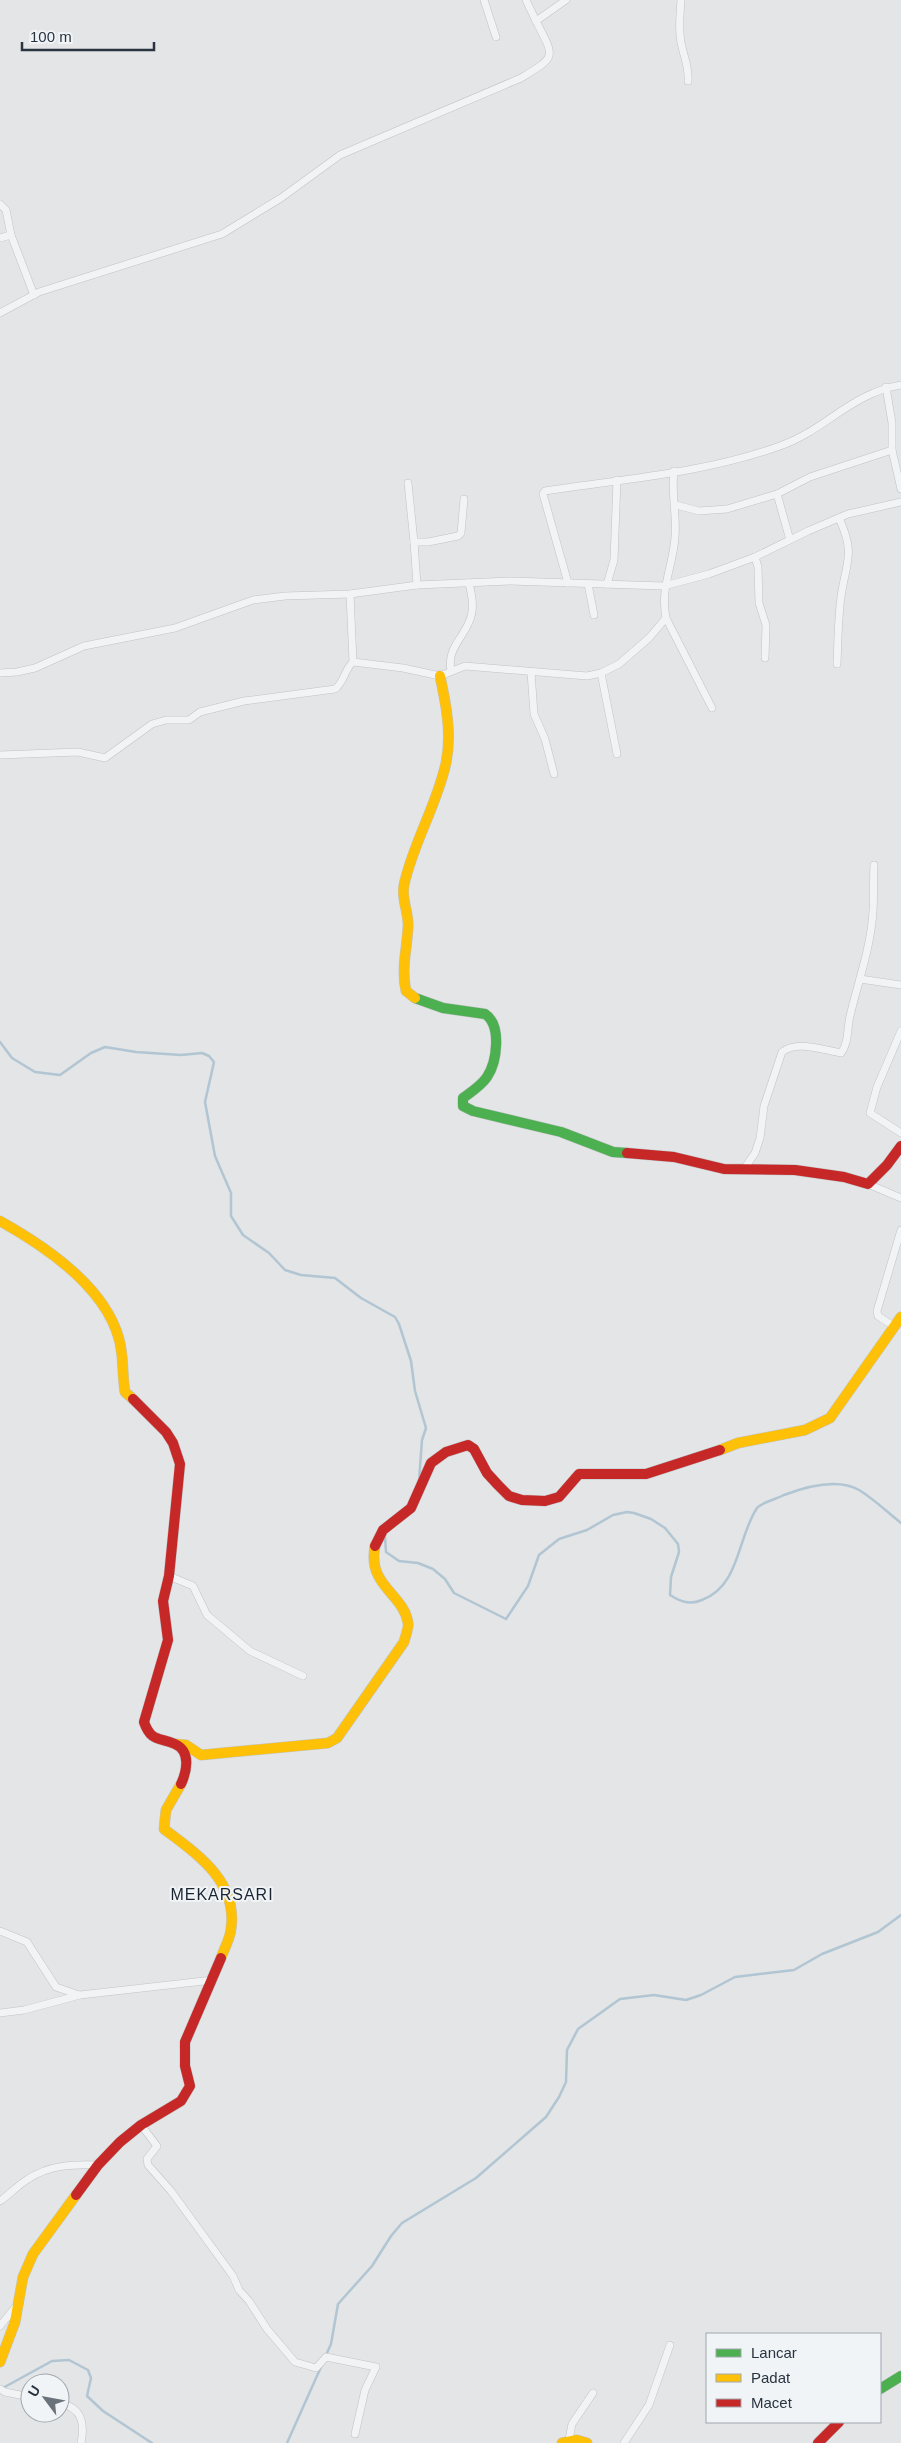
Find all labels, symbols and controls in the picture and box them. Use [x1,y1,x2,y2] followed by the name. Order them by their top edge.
[22,20,155,52] scale bar
[30,28,72,45] text: 100 m
[170,1886,274,1903] district label: MEKARSARI
[706,2333,881,2423] legend
[751,2344,797,2361] text: Lancar
[751,2369,791,2386] text: Padat
[20,2373,70,2423] north arrow
[25,2383,43,2400] text: U
[751,2394,793,2411] text: Macet

